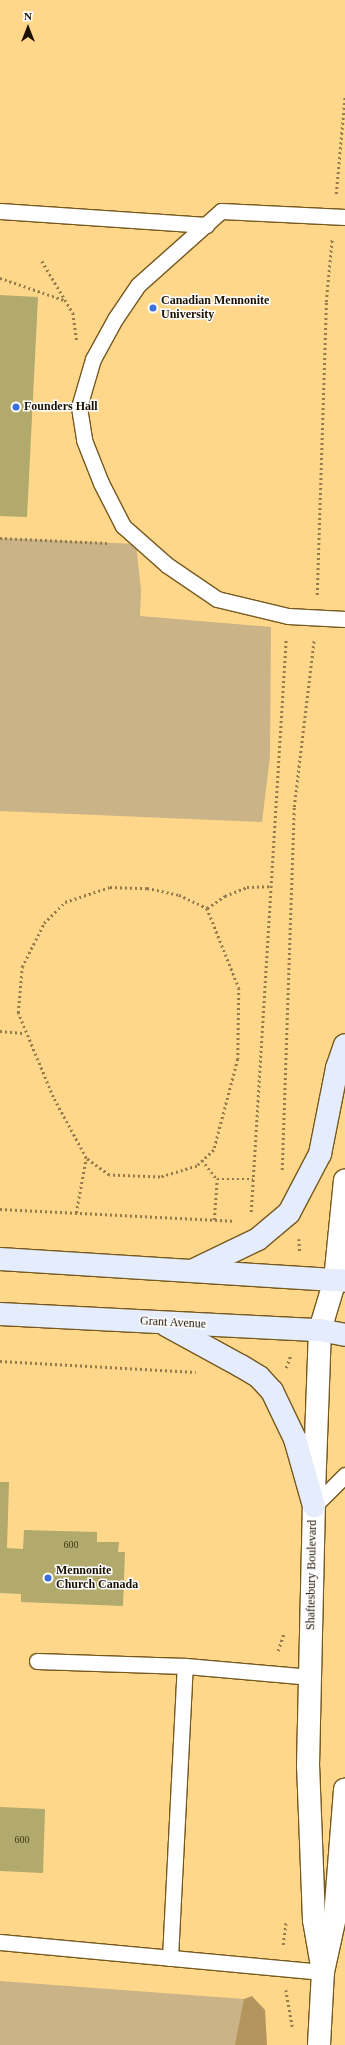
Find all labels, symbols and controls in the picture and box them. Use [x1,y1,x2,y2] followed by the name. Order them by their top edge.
[8,8,48,48] north arrow
[24,10,32,22] text: N
[161,294,269,322] place label: Canadian Mennonite University
[148,303,158,313] marker: Canadian Mennonite University
[24,400,98,414] place label: Founders Hall
[11,402,21,412] marker: Founders Hall
[139,1314,207,1332] street label: Grant Avenue
[304,1520,320,1630] street label: Shaftesbury Boulevard
[64,1539,78,1551] house number: 600
[56,1564,138,1592] place label: Mennonite Church Canada
[43,1573,53,1583] marker: Mennonite Church Canada
[14,1834,30,1846] house number: 600

